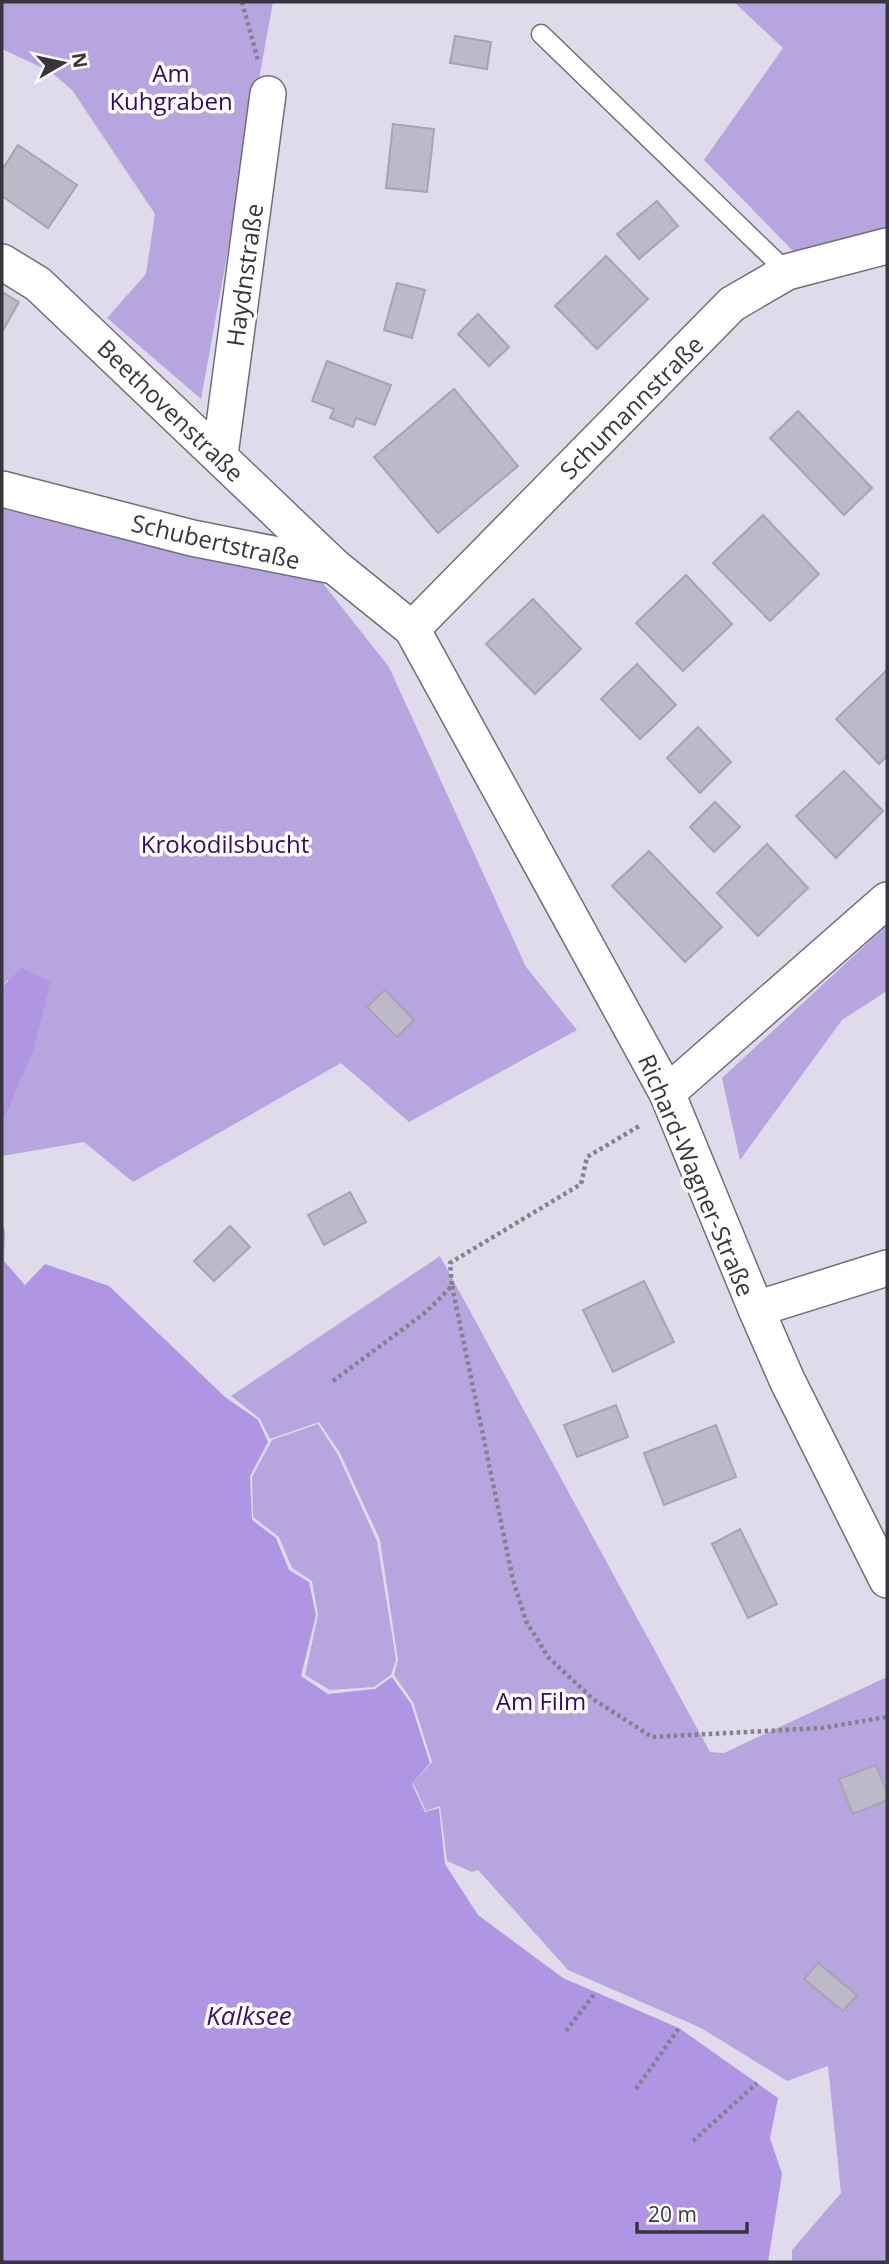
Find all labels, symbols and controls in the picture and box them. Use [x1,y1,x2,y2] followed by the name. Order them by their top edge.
[28,28,98,98] north arrow
[66,51,94,70] text: N
[109,56,233,117] park label: Am Kuhgraben
[218,201,270,349] street label: Haydnstraße
[552,328,710,486] street label: Schumannstraße
[91,331,251,489] street label: Beethovenstraße
[128,506,304,576] street label: Schubertstraße
[141,827,309,860] park label: Krokodilsbucht
[631,1049,763,1301] street label: Richard-Wagner-Straße
[496,1684,586,1717] park label: Am Film
[206,1997,292,2033] water label: Kalksee
[637,2190,747,2234] scale bar
[648,2200,697,2228] text: 20 m

